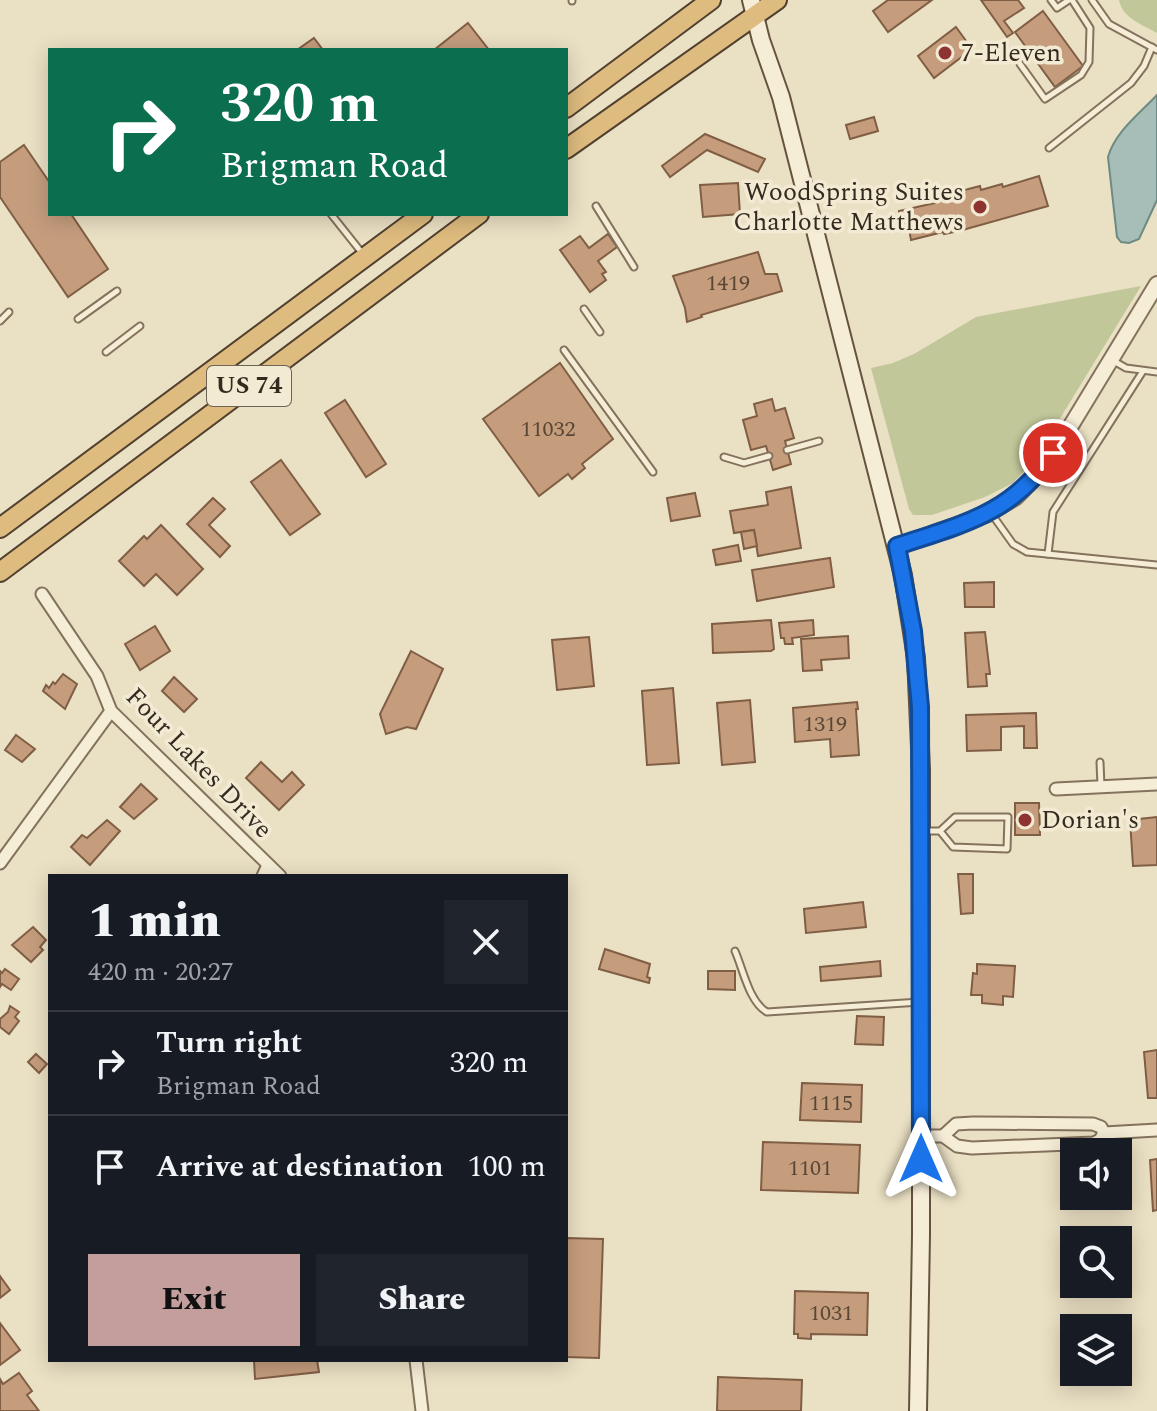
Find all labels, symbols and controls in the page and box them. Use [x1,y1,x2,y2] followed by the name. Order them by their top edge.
[961,33,1061,73] place label: 7-Eleven
[936,44,954,62] marker: 7-Eleven
[220,62,379,147] text: 320 m
[88,80,192,184] icon: right
[220,139,448,194] text: Brigman Road
[733,172,964,242] place label: WoodSpring Suites Charlotte Matthews
[971,198,989,216] marker: WoodSpring Suites Charlotte Matthews
[706,267,750,300] house number: 1419
[207,366,291,406] road number: US 74
[520,413,576,446] house number: 11032
[1019,419,1087,487] pin
[1031,431,1075,475] icon: arrive
[116,678,282,848] street label: Four Lakes Drive
[803,708,847,741] house number: 1319
[1041,800,1139,840] place label: Dorian's
[1016,811,1034,829] marker: Dorian's
[88,885,221,958] text: 1 min
[444,900,528,984] button: close
[88,952,234,992] text: 420 m · 20:27
[156,1020,302,1066] text: Turn right
[450,1040,528,1086] text: 320 m
[88,1041,132,1085] icon: right
[156,1066,321,1106] text: Brigman Road
[809,1087,853,1120] house number: 1115
[879,1117,963,1201] position arrow
[1060,1138,1132,1386] map controls
[1060,1138,1132,1210] button: sound
[156,1144,443,1190] text: Arrive at destination
[467,1144,546,1190] text: 100 m
[88,1145,132,1189] icon: arrive
[788,1152,832,1185] house number: 1101
[1060,1226,1132,1298] button: search
[88,1254,300,1346] button: Exit
[316,1254,528,1346] button: Share
[809,1297,853,1330] house number: 1031
[1060,1314,1132,1386] button: layers

